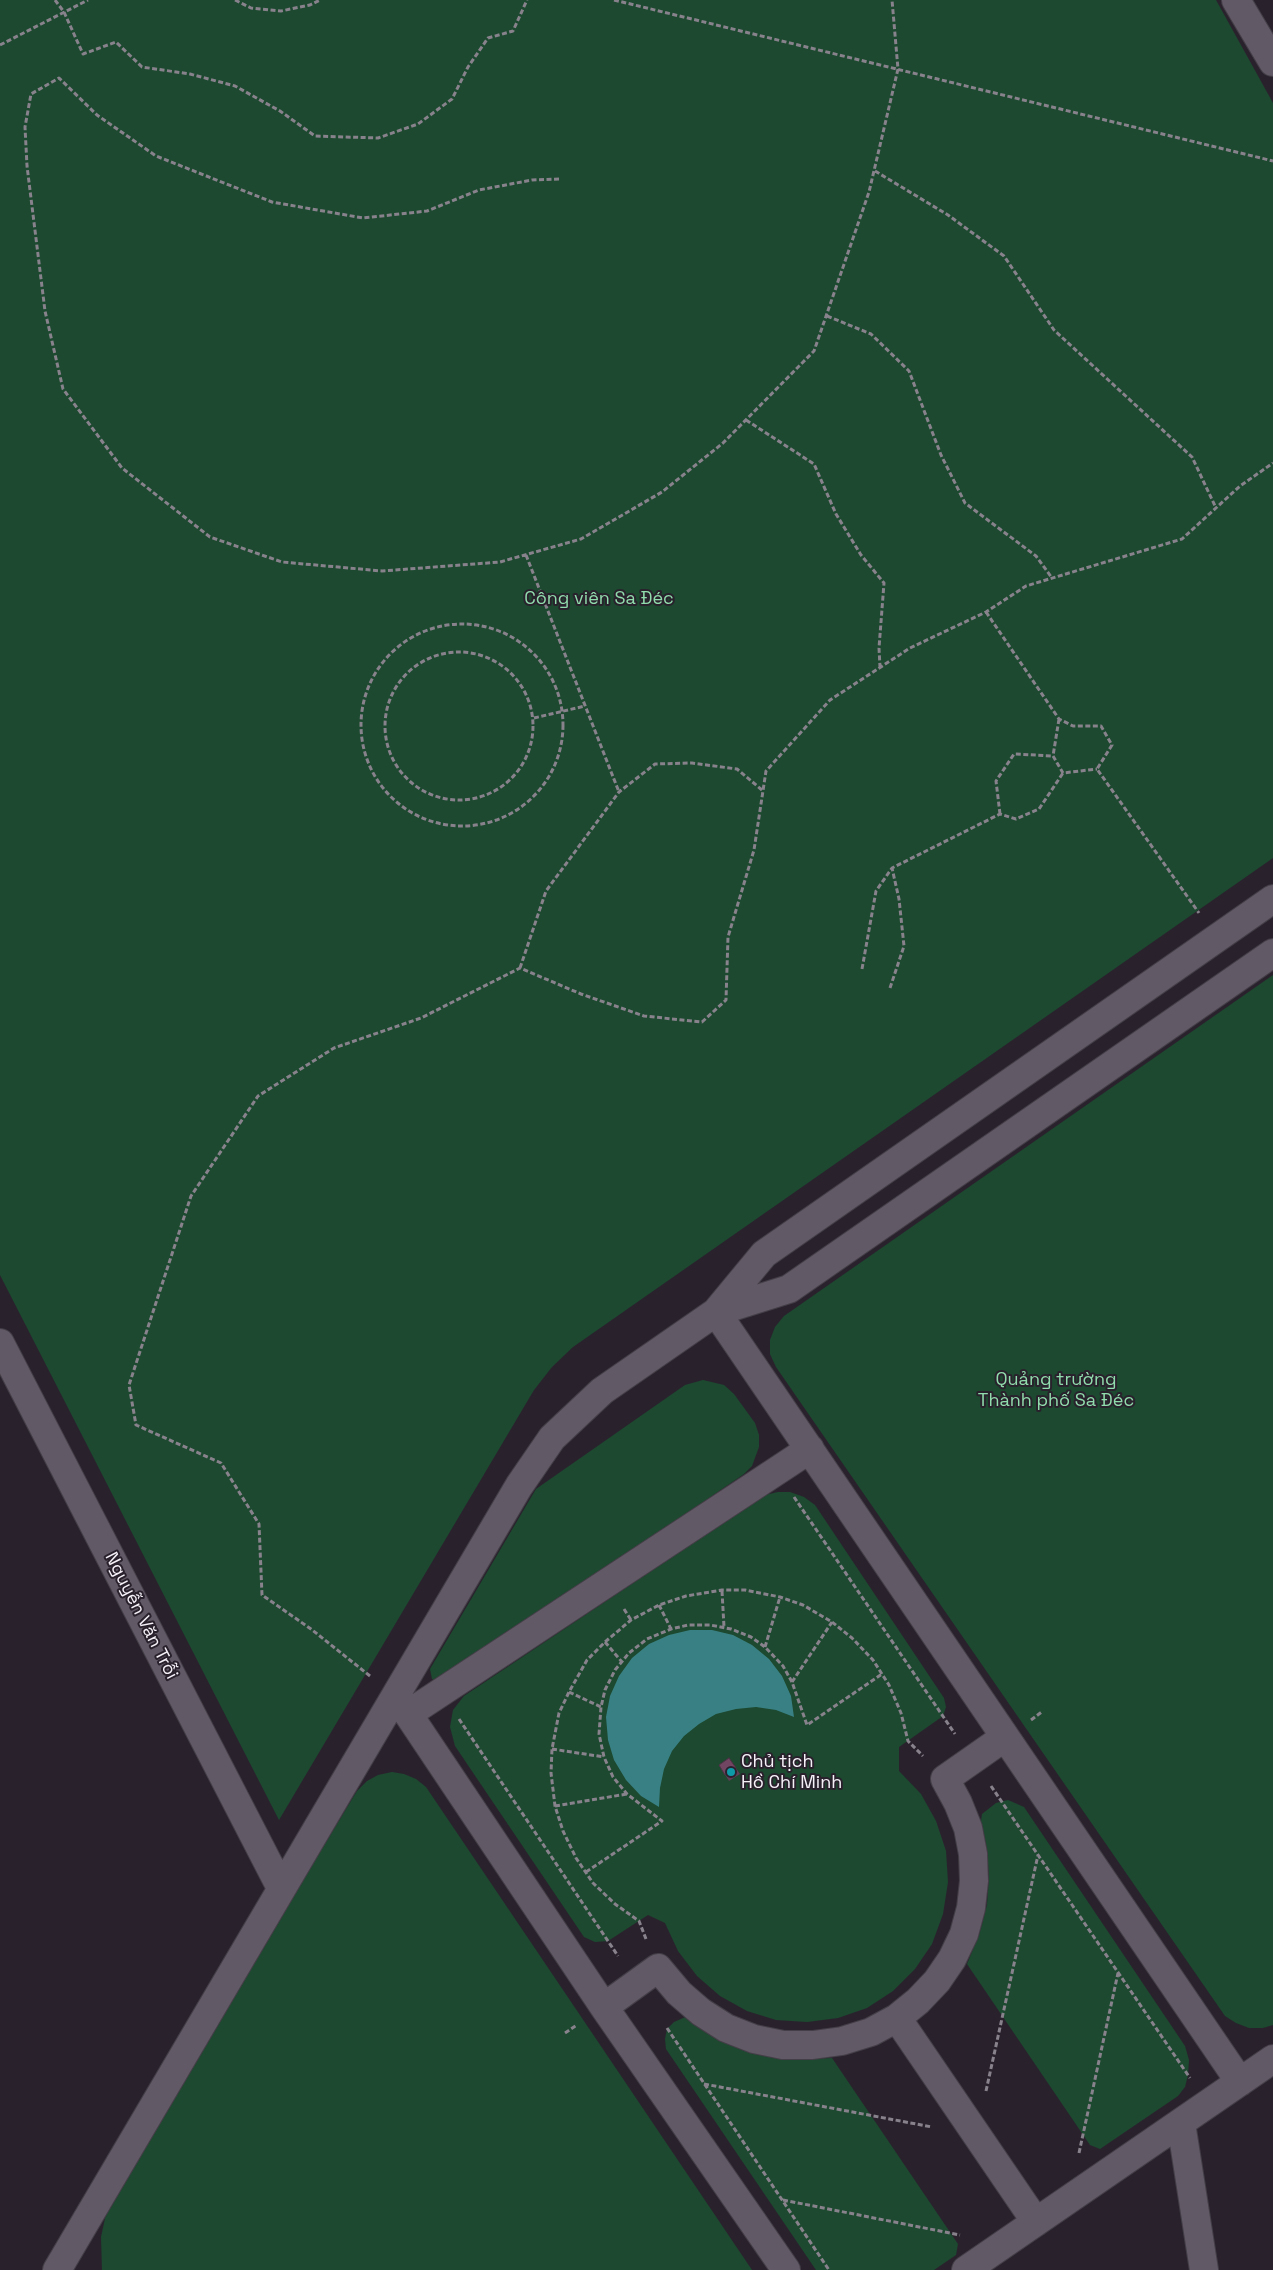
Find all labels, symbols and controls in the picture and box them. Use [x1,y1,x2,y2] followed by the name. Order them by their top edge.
[524,588,674,610] park label: Công viên Sa Đéc
[978,1369,1134,1412] park label: Quảng trường Thành phố Sa Đéc
[100,1549,182,1683] street label: Nguyễn Văn Trỗi
[741,1751,842,1794] place label: Chủ tịch Hồ Chí Minh
[725,1766,737,1778] marker: Chủ tịch Hồ Chí Minh

